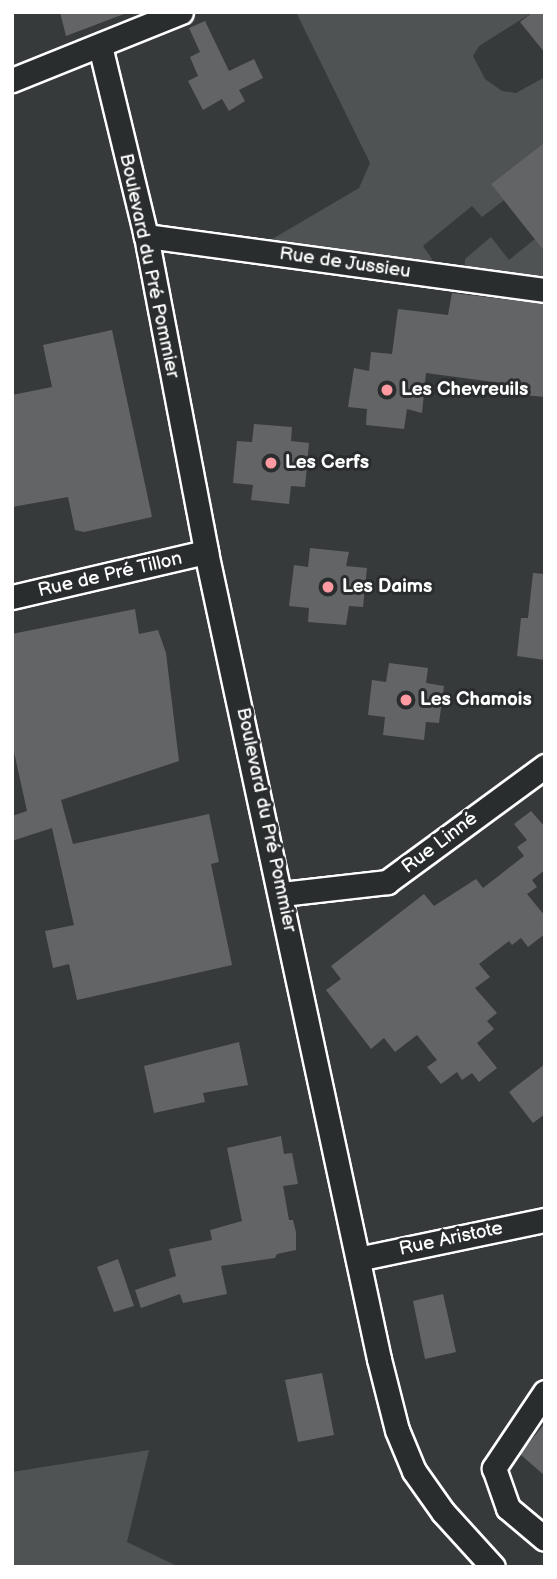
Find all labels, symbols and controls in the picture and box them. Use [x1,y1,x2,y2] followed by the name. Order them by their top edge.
[114,152,184,380] street label: Boulevard du Pré Pommier
[277,242,413,284] street label: Rue de Jussieu
[401,379,528,401] place label: Les Chevreuils
[379,382,395,398] marker: Les Chevreuils
[285,452,369,474] place label: Les Cerfs
[263,455,279,471] marker: Les Cerfs
[35,547,185,603] street label: Rue de Pré Tillon
[342,576,432,598] place label: Les Daims
[320,579,336,595] marker: Les Daims
[420,689,532,711] place label: Les Chamois
[398,692,414,708] marker: Les Chamois
[231,706,301,934] street label: Boulevard du Pré Pommier
[398,807,482,879] street label: Rue Linné
[397,1217,505,1261] street label: Rue Aristote

